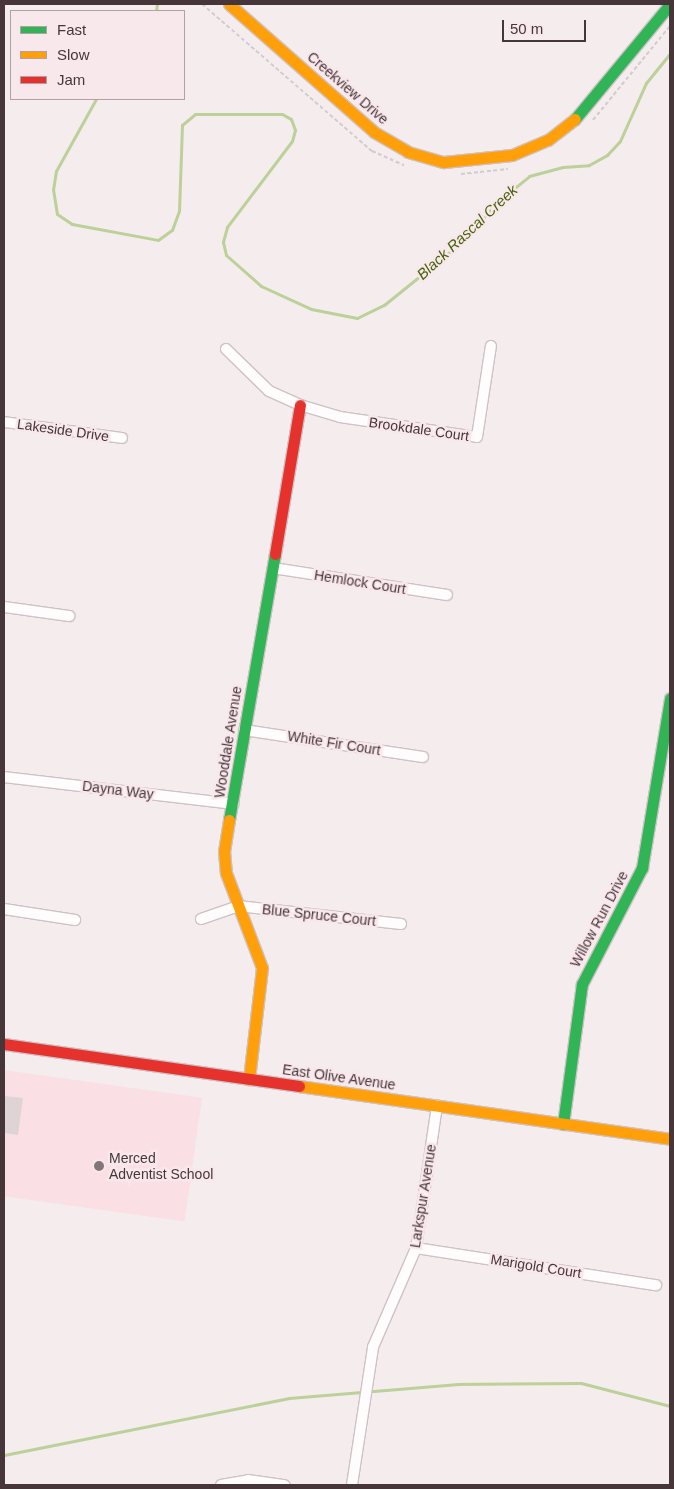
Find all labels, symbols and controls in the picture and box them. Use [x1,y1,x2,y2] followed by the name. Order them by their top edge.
[10,10,185,100] legend
[504,10,588,42] scale bar
[510,20,543,37] text: 50 m
[57,21,86,38] text: Fast
[57,46,90,63] text: Slow
[304,48,392,128] street label: Creekview Drive
[57,71,85,88] text: Jam
[413,181,521,283] water label: Black Rascal Creek
[368,414,470,444] street label: Brookdale Court
[16,415,110,445] street label: Lakeside Drive
[313,566,407,598] street label: Hemlock Court
[211,684,245,800] street label: Wooddale Avenue
[286,727,382,759] street label: White Fir Court
[81,777,155,803] street label: Dayna Way
[567,868,631,970] street label: Willow Run Drive
[261,901,377,929] street label: Blue Spruce Court
[281,1061,397,1093] street label: East Olive Avenue
[406,1143,440,1249] street label: Larkspur Avenue
[109,1150,213,1182] place label: Merced Adventist School
[93,1160,105,1172] marker: Merced Adventist School
[489,1251,583,1281] street label: Marigold Court

